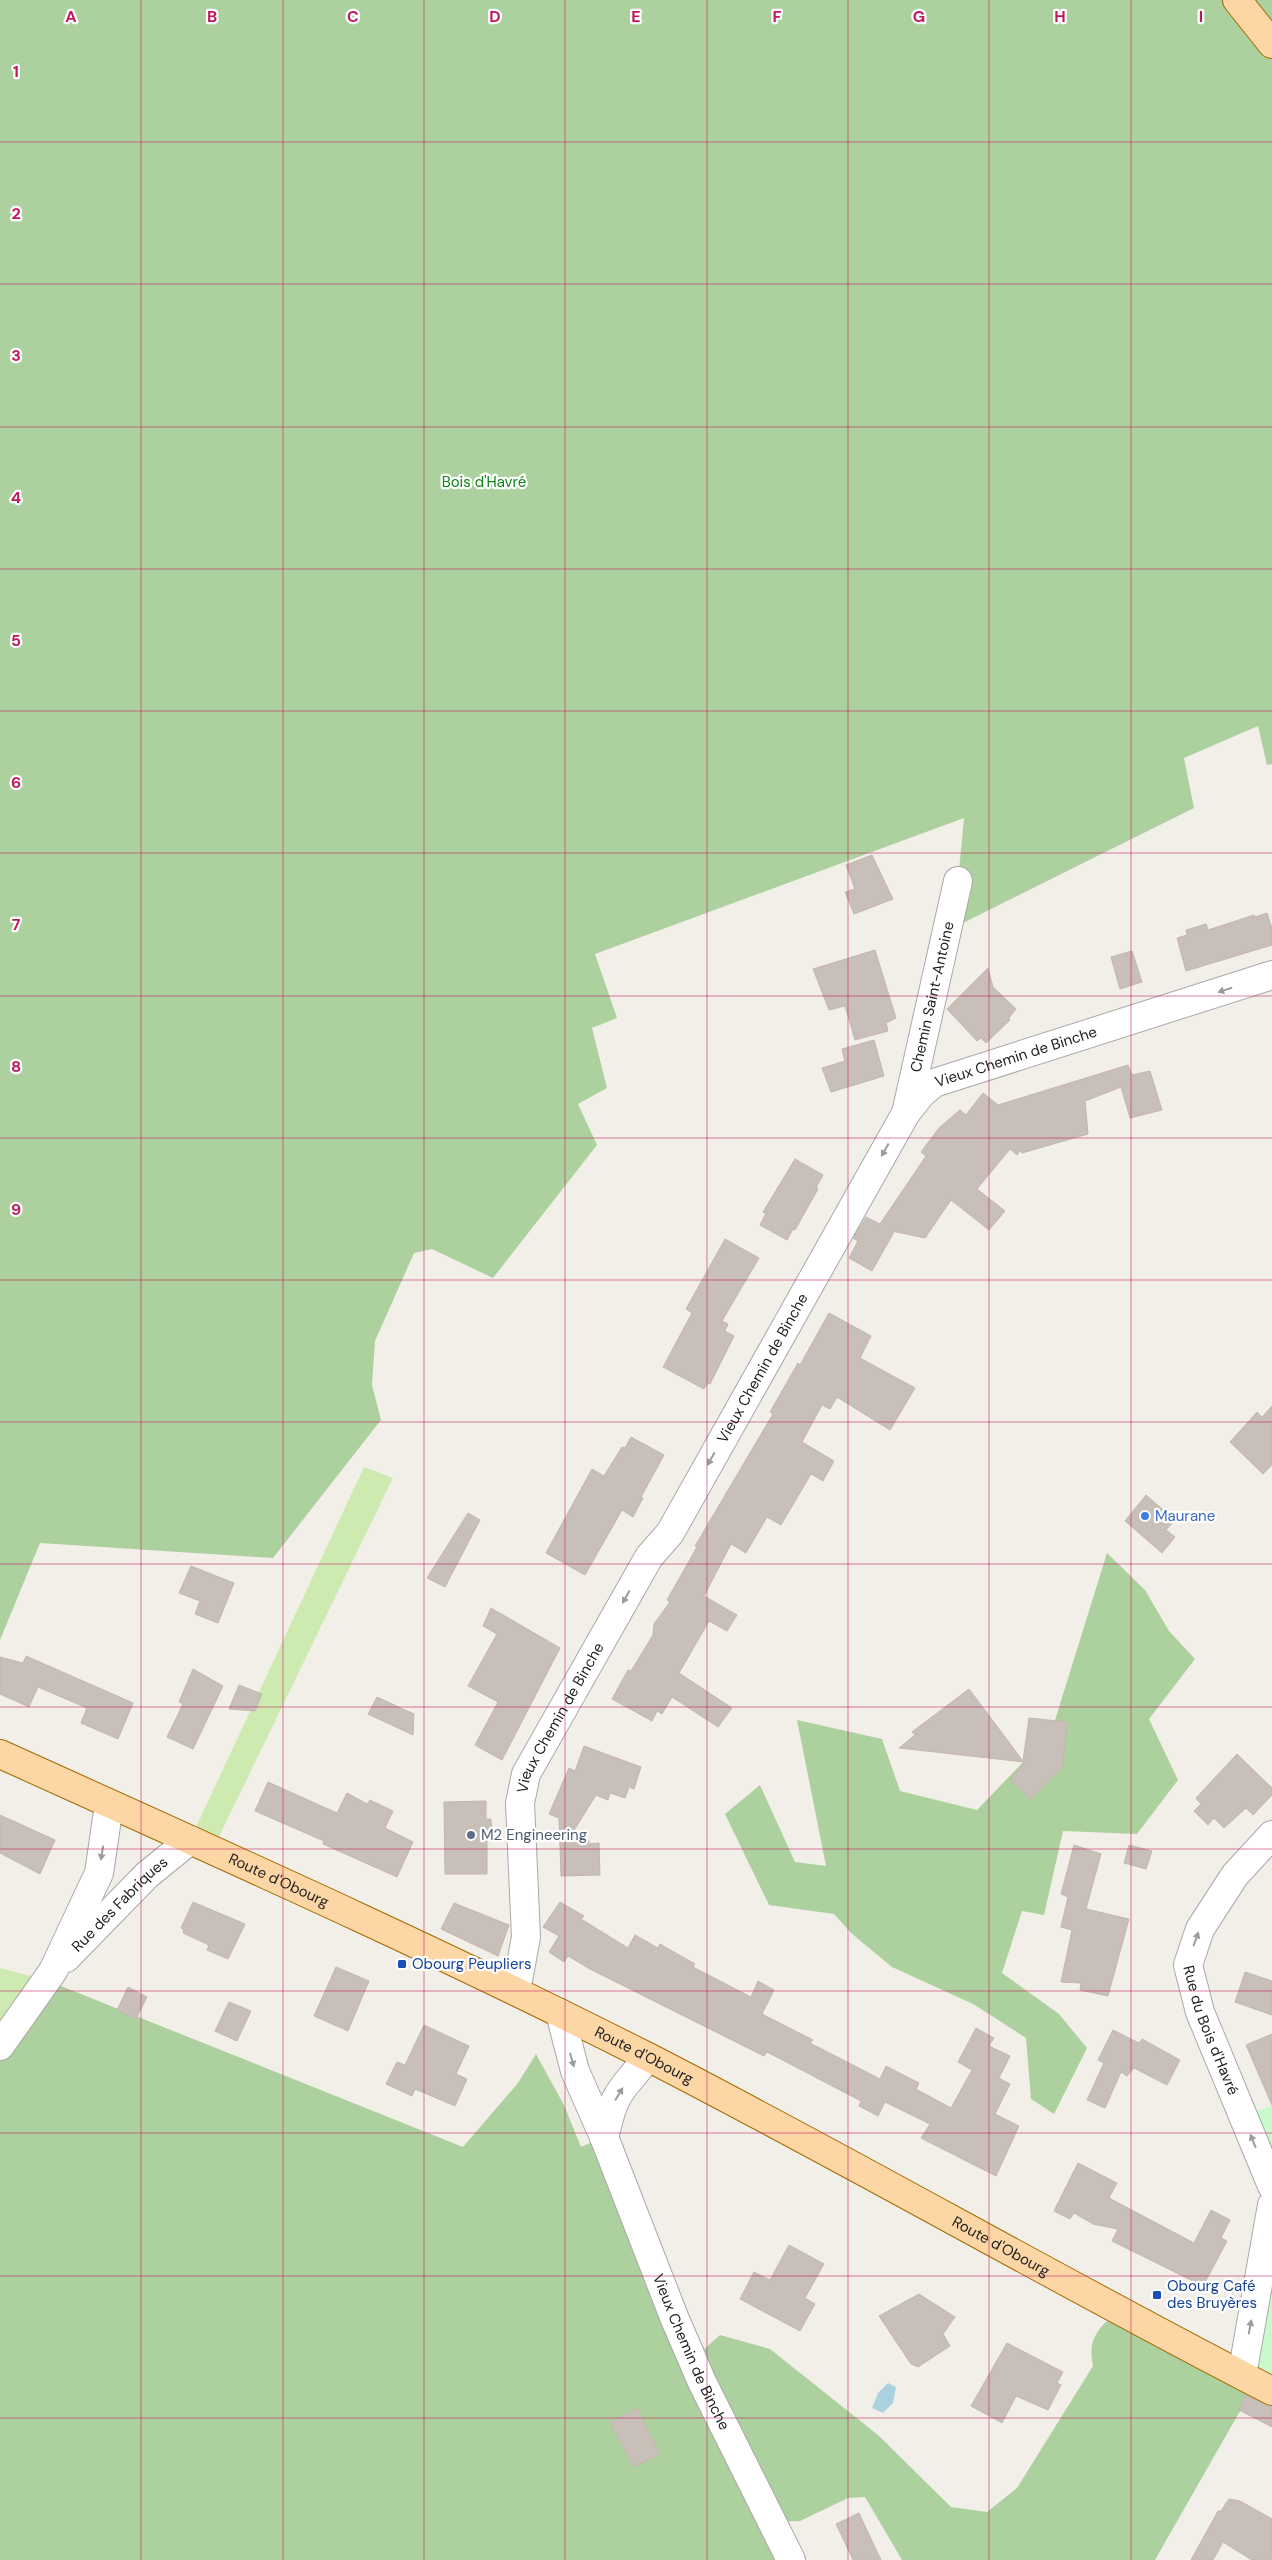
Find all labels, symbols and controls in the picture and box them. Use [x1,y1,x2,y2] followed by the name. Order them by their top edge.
[65,6,77,27] text: A
[207,6,217,27] text: B
[347,6,359,27] text: C
[489,6,501,27] text: D
[631,6,641,27] text: E
[773,6,782,27] text: F
[913,6,925,27] text: G
[1054,6,1066,27] text: H
[1199,6,1203,27] text: I
[13,61,19,82] text: 1
[11,203,21,224] text: 2
[11,345,21,366] text: 3
[442,472,526,492] park label: Bois d'Havré
[11,487,21,508] text: 4
[11,630,21,651] text: 5
[11,772,21,793] text: 6
[12,914,21,935] text: 7
[906,919,959,1074] street label: Chemin Saint-Antoine
[1218,986,1233,994] one-way arrow
[932,1022,1099,1092] street label: Vieux Chemin de Binche
[11,1056,21,1077] text: 8
[881,1143,889,1158] one-way arrow
[11,1199,21,1220] text: 9
[713,1290,813,1447] street label: Vieux Chemin de Binche
[707,1452,715,1467] one-way arrow
[1155,1506,1215,1526] place label: Maurane
[1139,1510,1151,1522] marker: Maurane
[622,1590,630,1605] one-way arrow
[512,1639,609,1795] street label: Vieux Chemin de Binche
[481,1825,587,1845] place label: M2 Engineering
[465,1829,477,1841] marker: M2 Engineering
[97,1845,105,1861] one-way arrow
[225,1849,332,1912] street label: Route d'Obourg
[67,1852,172,1956] street label: Rue des Fabriques
[1193,1932,1200,1947] one-way arrow
[412,1954,532,1974] place label: Obourg Peupliers
[396,1958,408,1970] marker: Obourg Peupliers
[1179,1963,1243,2098] street label: Rue du Bois d'Havré
[591,2022,697,2089] street label: Route d'Obourg
[568,2052,576,2068] one-way arrow
[615,2087,624,2100] one-way arrow
[1249,2134,1257,2148] one-way arrow
[949,2212,1053,2281] street label: Route d'Obourg
[648,2271,734,2433] street label: Vieux Chemin de Binche
[1167,2276,1257,2313] place label: Obourg Café des Bruyères
[1151,2289,1163,2301] marker: Obourg Café des Bruyères
[1247,2319,1255,2335] one-way arrow

